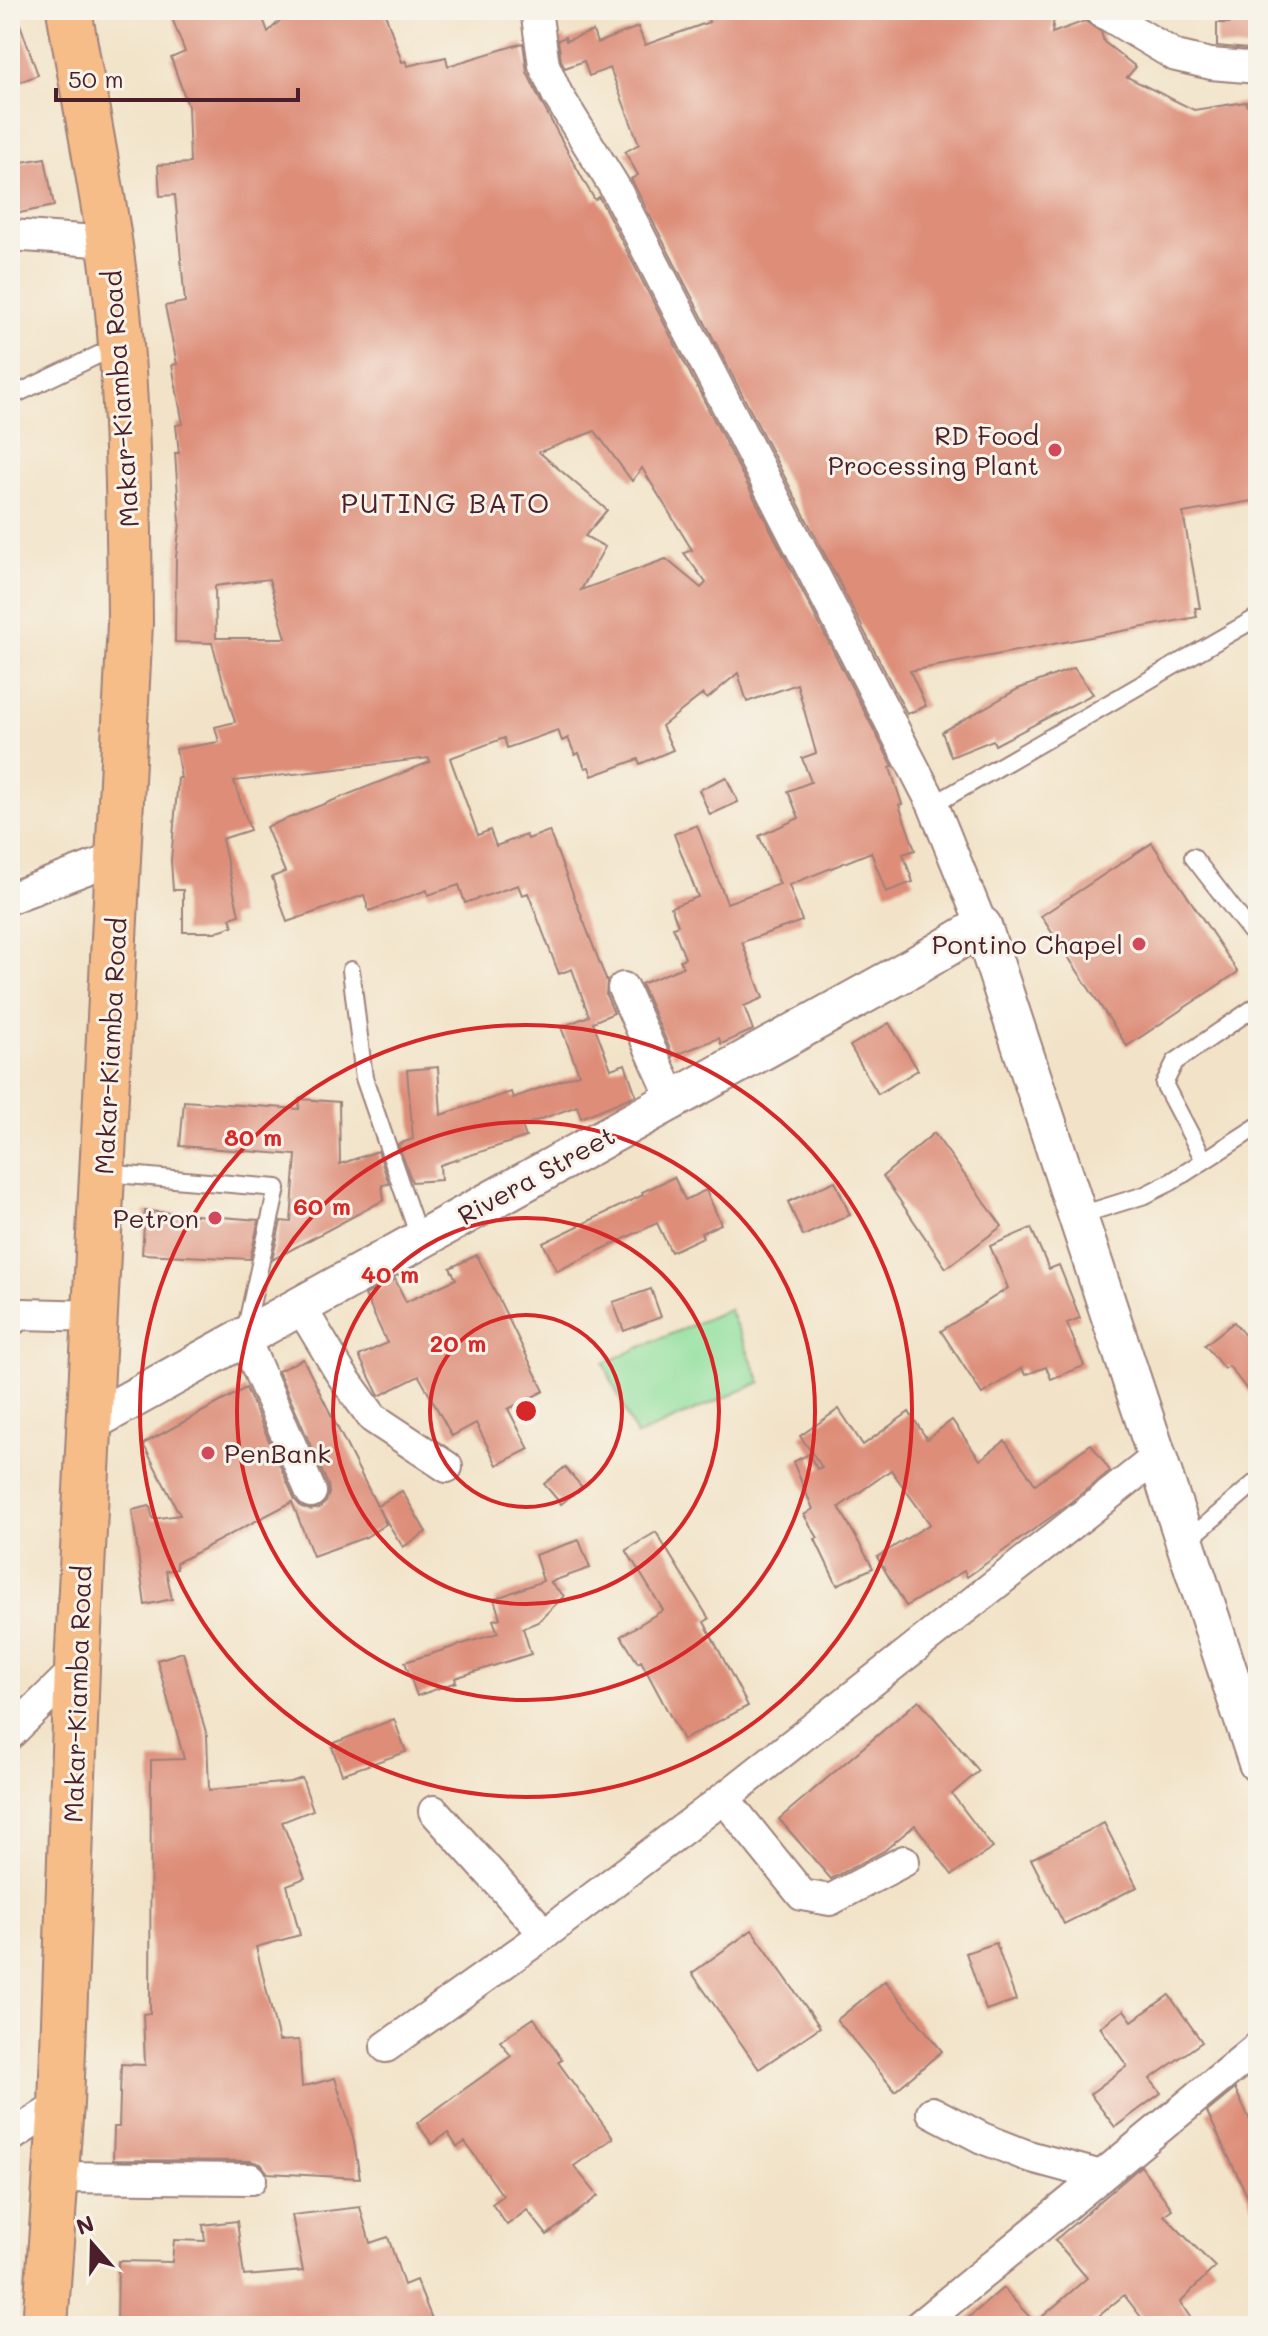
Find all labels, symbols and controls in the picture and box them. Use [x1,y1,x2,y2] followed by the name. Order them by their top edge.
[56,52,298,102] scale bar
[68,63,124,94] text: 50 m
[94,269,146,529] street label: Makar-Kiamba Road
[828,418,1039,482] place label: RD Food Processing Plant
[1046,441,1064,459] marker: RD Food Processing Plant
[341,484,551,520] district label: PUTING BATO
[86,917,134,1175] street label: Makar-Kiamba Road
[932,927,1123,961] place label: Pontino Chapel
[1130,935,1148,953] marker: Pontino Chapel
[451,1118,621,1232] street label: Rivera Street
[224,1121,282,1152] text: 80 m
[293,1190,351,1221] text: 60 m
[113,1201,199,1235] place label: Petron
[206,1209,224,1227] marker: Petron
[361,1258,419,1289] text: 40 m
[430,1327,486,1358] text: 20 m
[512,1397,540,1425] centre of rings
[224,1436,331,1470] place label: PenBank
[199,1444,217,1462] marker: PenBank
[56,1565,98,1823] street label: Makar-Kiamba Road
[52,2204,132,2284] north arrow
[72,2208,98,2241] text: N

